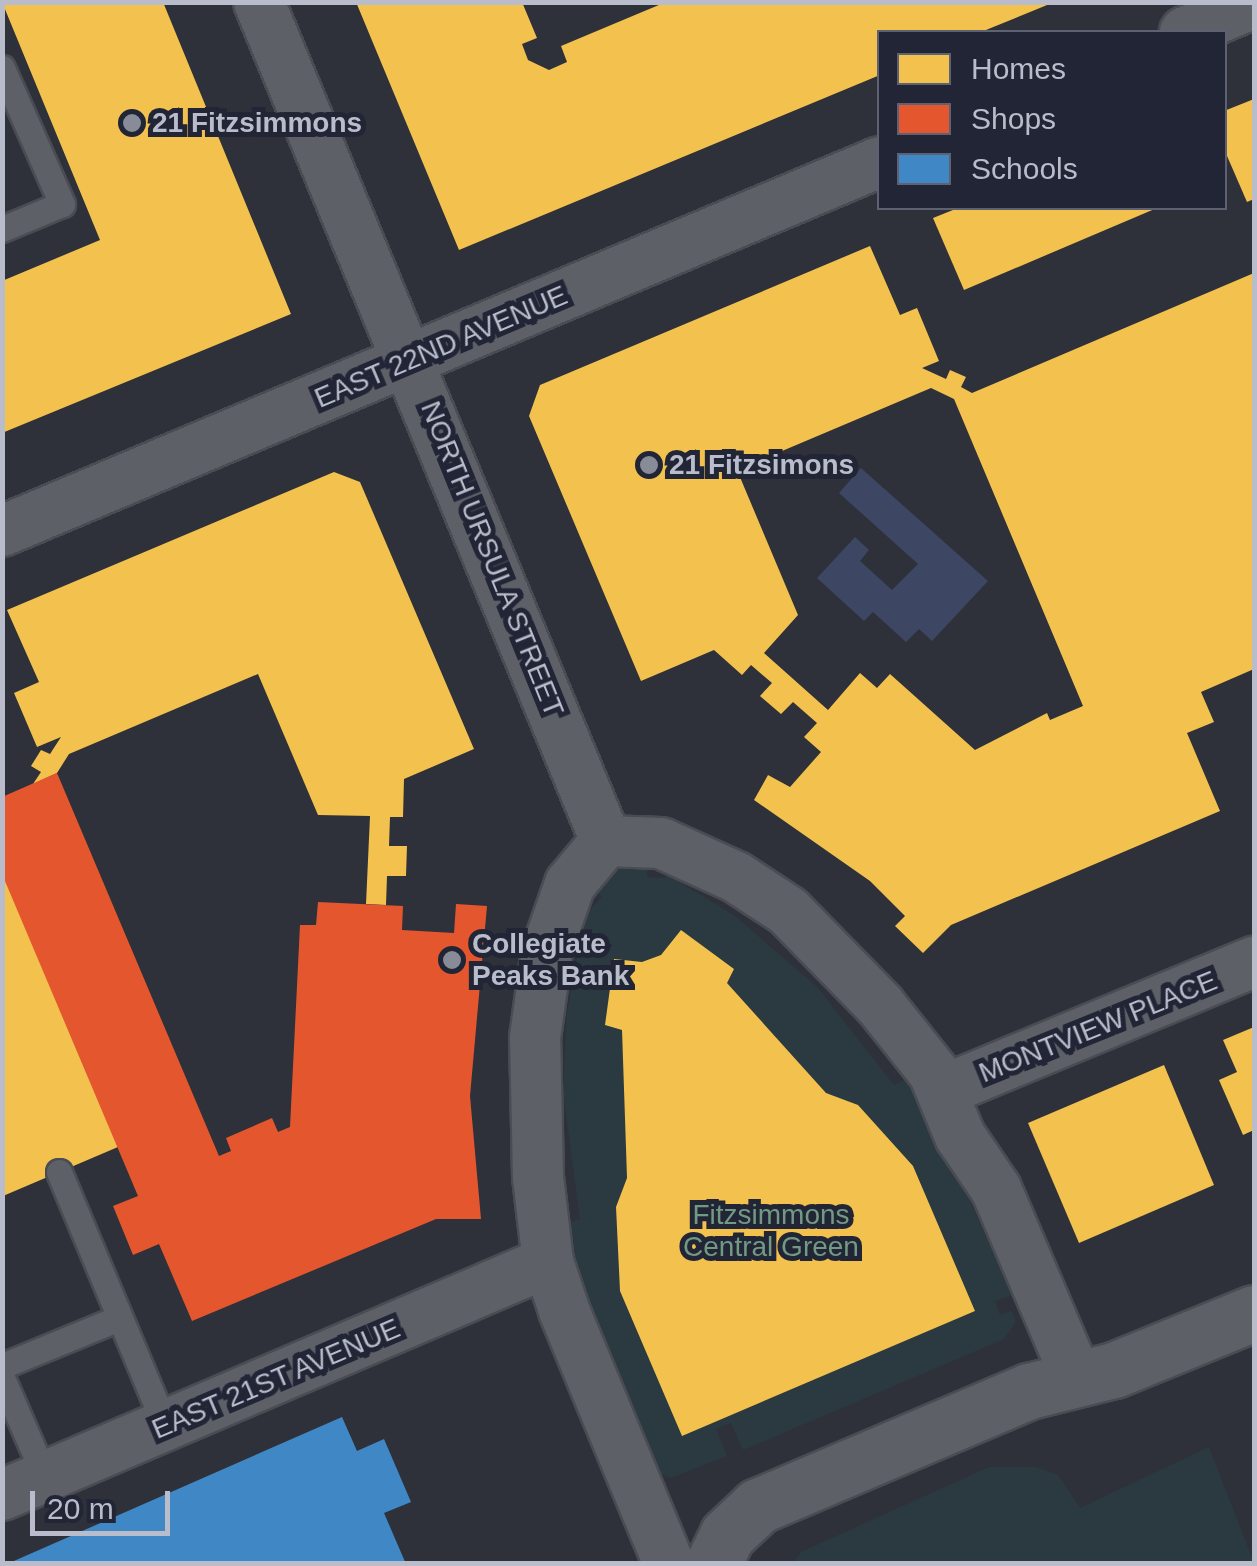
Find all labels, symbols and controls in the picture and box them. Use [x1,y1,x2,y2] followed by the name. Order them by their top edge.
[877,30,1227,210] legend
[971,52,1066,85] text: Homes
[971,102,1056,135] text: Shops
[152,106,362,140] place label: 21 Fitzsimmons
[121,112,143,134] marker: 21 Fitzsimmons
[971,152,1078,185] text: Schools
[309,278,573,416] street label: EAST 22ND AVENUE
[413,396,571,722] street label: NORTH URSULA STREET
[669,448,854,482] place label: 21 Fitzsimons
[638,454,660,476] marker: 21 Fitzsimons
[472,927,629,993] place label: Collegiate Peaks Bank
[441,949,463,971] marker: Collegiate Peaks Bank
[974,964,1222,1090] street label: MONTVIEW PLACE
[683,1198,859,1264] park label: Fitzsimmons Central Green
[146,1311,406,1447] street label: EAST 21ST AVENUE
[35,1471,175,1533] scale bar
[47,1492,114,1525] text: 20 m

